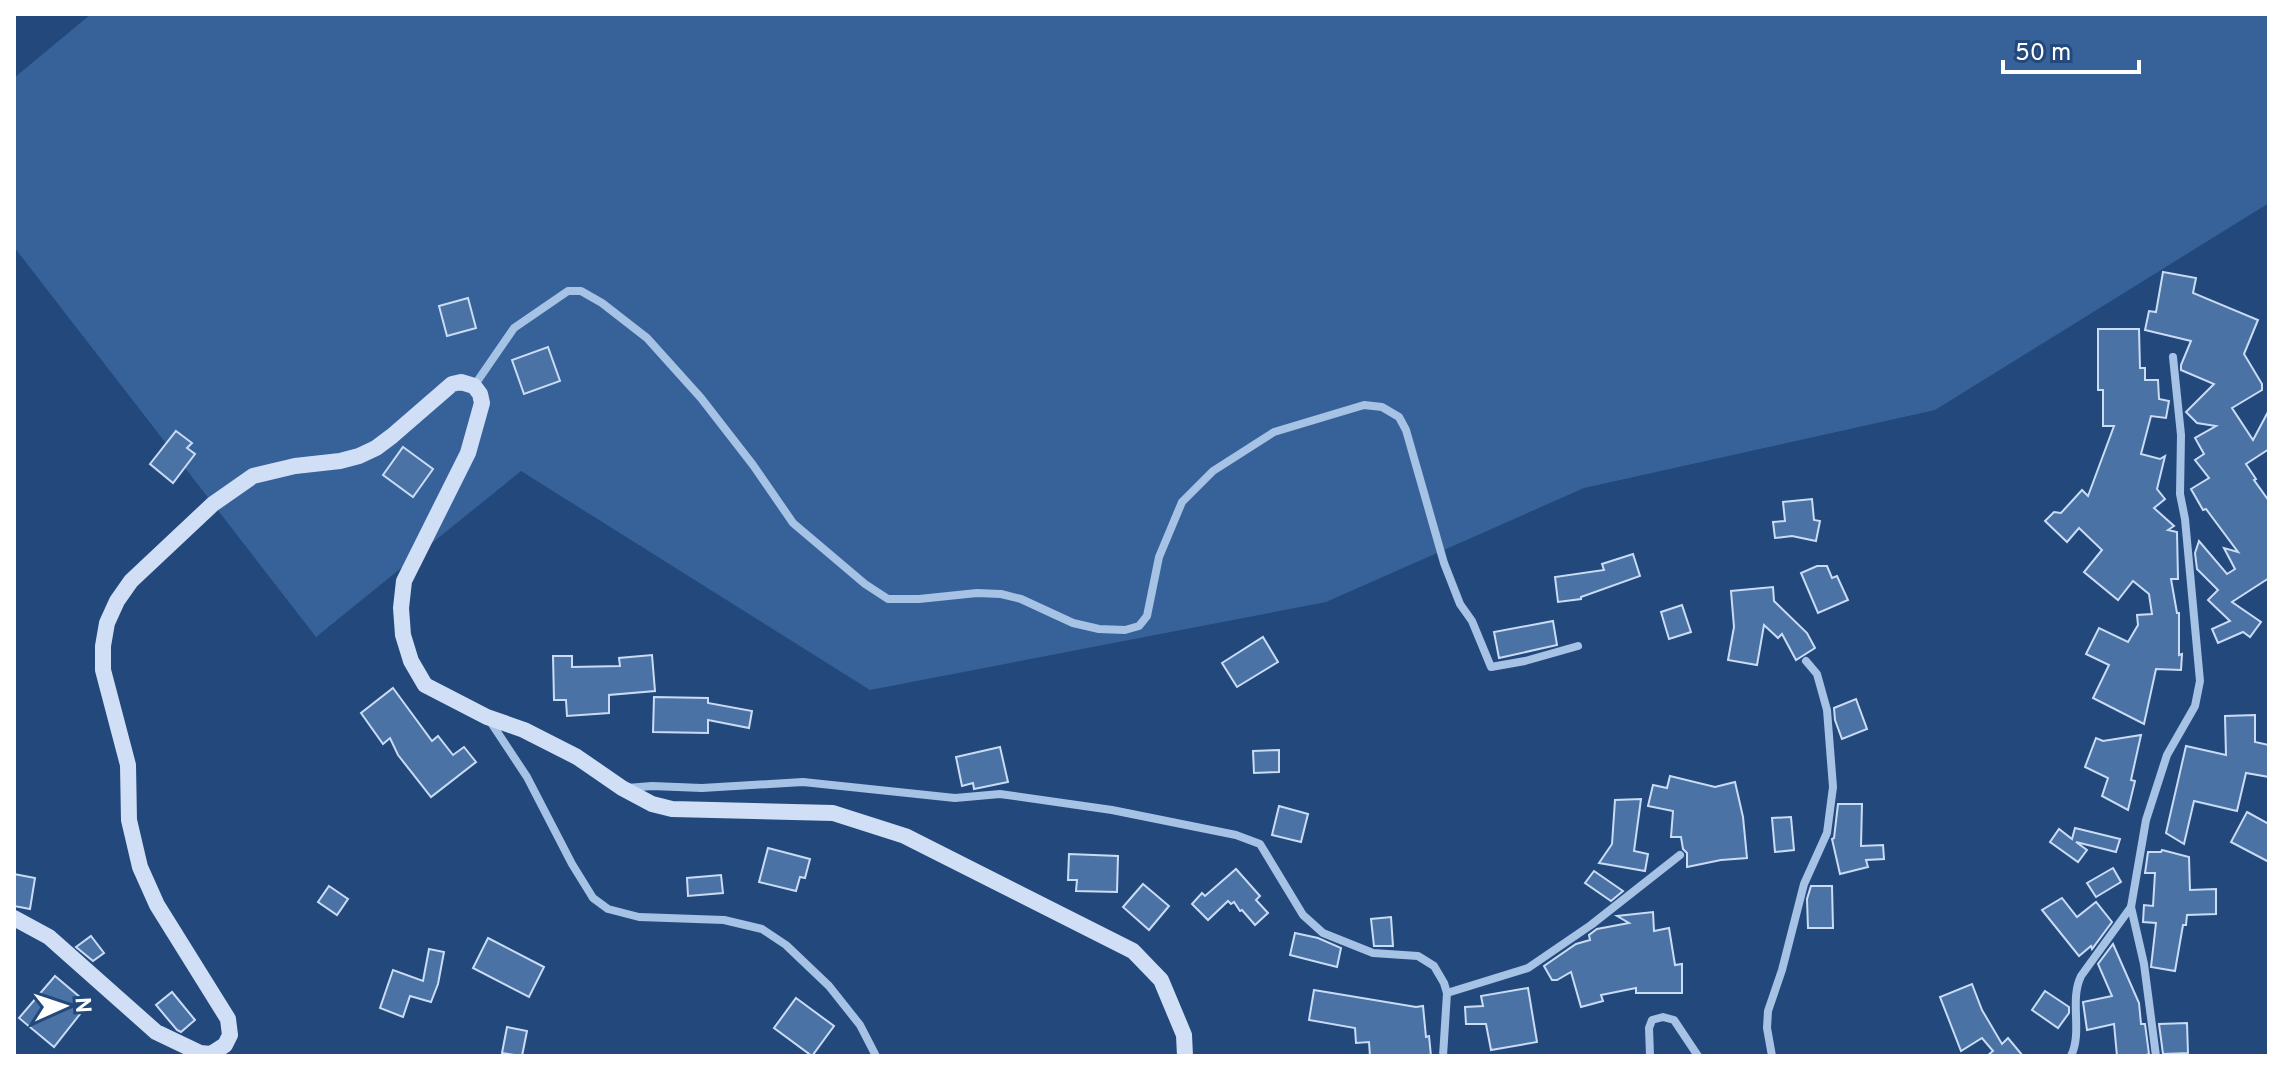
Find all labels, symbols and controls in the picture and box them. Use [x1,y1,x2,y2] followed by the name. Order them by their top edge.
[2003,24,2139,74] scale bar
[2015,39,2071,69] text: 50 m
[24,966,104,1046] north arrow
[68,996,95,1014] text: N

